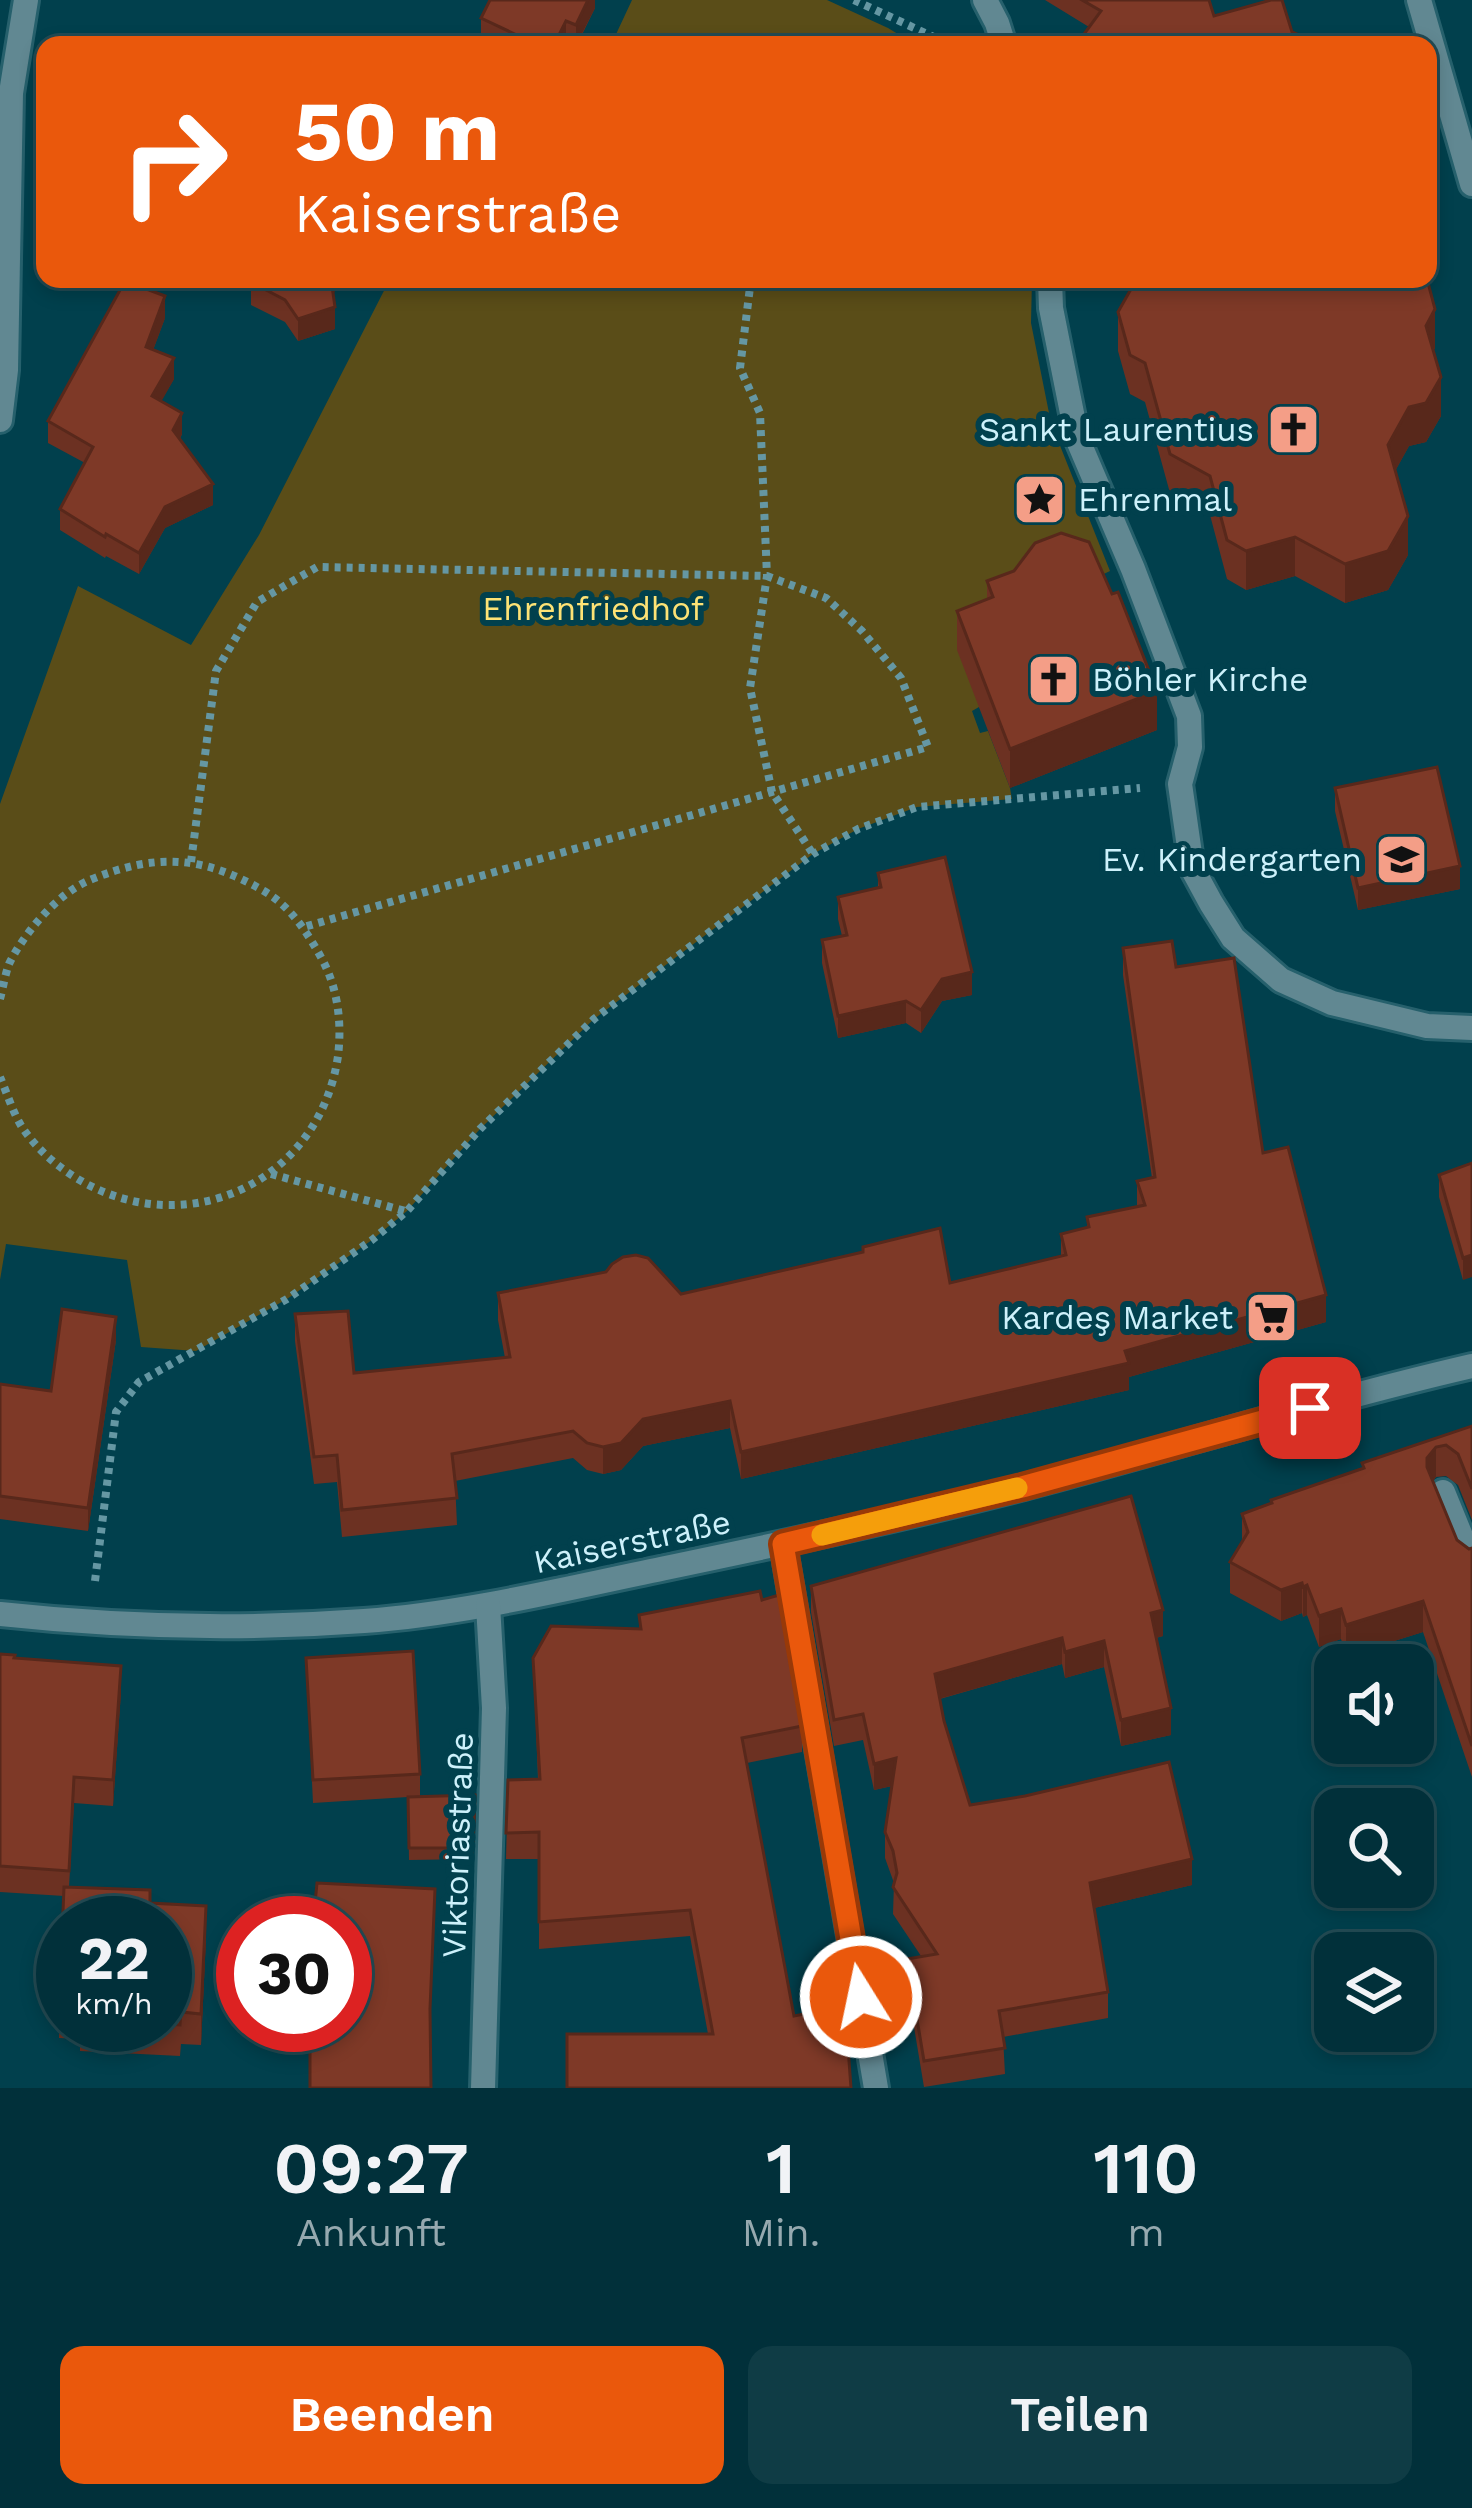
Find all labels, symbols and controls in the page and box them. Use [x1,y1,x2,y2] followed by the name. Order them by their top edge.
[294,82,500,180] text: 50 m
[96,84,252,240] icon: right
[294,182,622,245] text: Kaiserstraße
[1265,401,1321,457] church icon: Sankt Laurentius
[979,410,1254,449] place label: Sankt Laurentius
[1011,471,1067,527] place icon: Ehrenmal
[1078,480,1232,519] place label: Ehrenmal
[482,589,704,628] park label: Ehrenfriedhof
[1025,651,1081,707] church icon: Böhler Kirche
[1092,660,1308,699] place label: Böhler Kirche
[1373,831,1429,887] school or university icon: Ev. Kindergarten
[1102,840,1362,879] place label: Ev. Kindergarten
[1244,1289,1300,1345] supermarket icon: Kardeş Market
[1001,1298,1233,1337] place label: Kardeş Market
[1259,1357,1361,1459] pin
[1277,1375,1343,1441] icon: arrive
[530,1502,734,1581] street label: Kaiserstraße
[1314,1644,1434,2052] map controls
[1314,1644,1434,1764] button: sound
[434,1732,481,1958] street label: Viktoriastraße
[1314,1788,1434,1908] button: search
[216,1896,372,2052] speed limit sign: 30
[78,1923,150,1994] text: 22
[1314,1932,1434,2052] button: layers
[798,1934,924,2060] position arrow
[75,1986,153,2021] text: km/h
[273,2126,469,2210] text: 09:27
[766,2126,796,2210] text: 1
[1093,2126,1199,2210] text: 110
[296,2210,446,2255] text: Ankunft
[742,2210,820,2255] text: Min.
[1127,2210,1165,2255] text: m
[60,2346,724,2484] button: Beenden
[748,2346,1412,2484] button: Teilen

